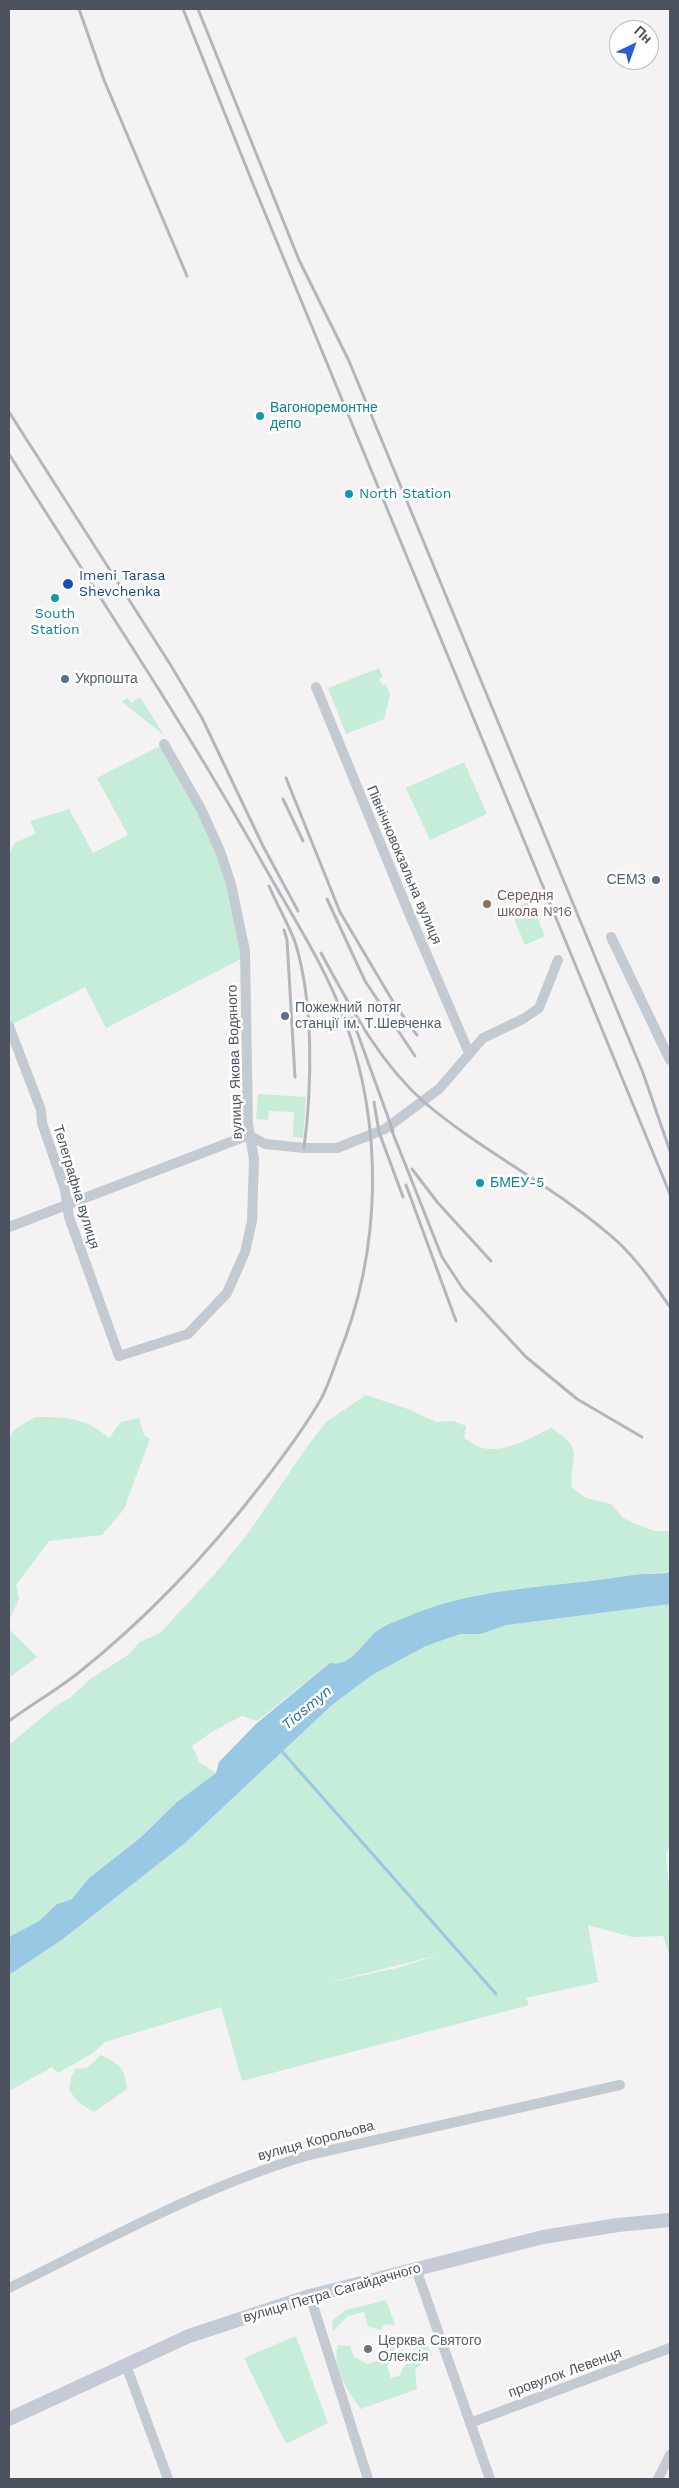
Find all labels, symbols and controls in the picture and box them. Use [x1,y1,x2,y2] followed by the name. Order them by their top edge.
[609,20,659,70] north arrow
[631,22,656,47] text: Пн
[270,400,378,432] place label: Вагоноремонтне депо
[254,410,266,422] marker: Вагоноремонтне депо
[359,486,451,502] place label: North Station
[343,488,355,500] marker: North Station
[79,568,165,600] place label: Imeni Tarasa Shevchenka
[61,577,75,591] marker: Imeni Tarasa Shevchenka
[49,592,61,604] marker: South Station
[30,606,80,638] place label: South Station
[75,671,138,687] place label: Укрпошта
[59,673,71,685] marker: Укрпошта
[363,783,445,947] street label: Північновокзальна вулиця
[606,872,646,888] place label: СЕМЗ
[650,874,662,886] marker: СЕМЗ
[497,888,572,920] place label: Середня школа №16
[481,898,493,910] marker: Середня школа №16
[224,984,246,1140] street label: вулиця Якова Водяного
[295,1000,442,1032] place label: Пожежний потяг станції ім. Т.Шевченка
[279,1010,291,1022] marker: Пожежний потяг станції ім. Т.Шевченка
[49,1123,103,1251] street label: Телеграфна вулиця
[490,1175,544,1191] place label: БМЕУ-5
[474,1177,486,1189] marker: БМЕУ-5
[278,1682,336,1734] water label: Tiasmyn
[256,2117,376,2165] street label: вулиця Корольова
[241,2260,423,2326] street label: вулиця Петра Сагайдачного
[378,2333,481,2366] place label: Церква Святого Олексія
[362,2343,374,2355] marker: Церква Святого Олексія
[506,2345,624,2401] street label: провулок Левенця

